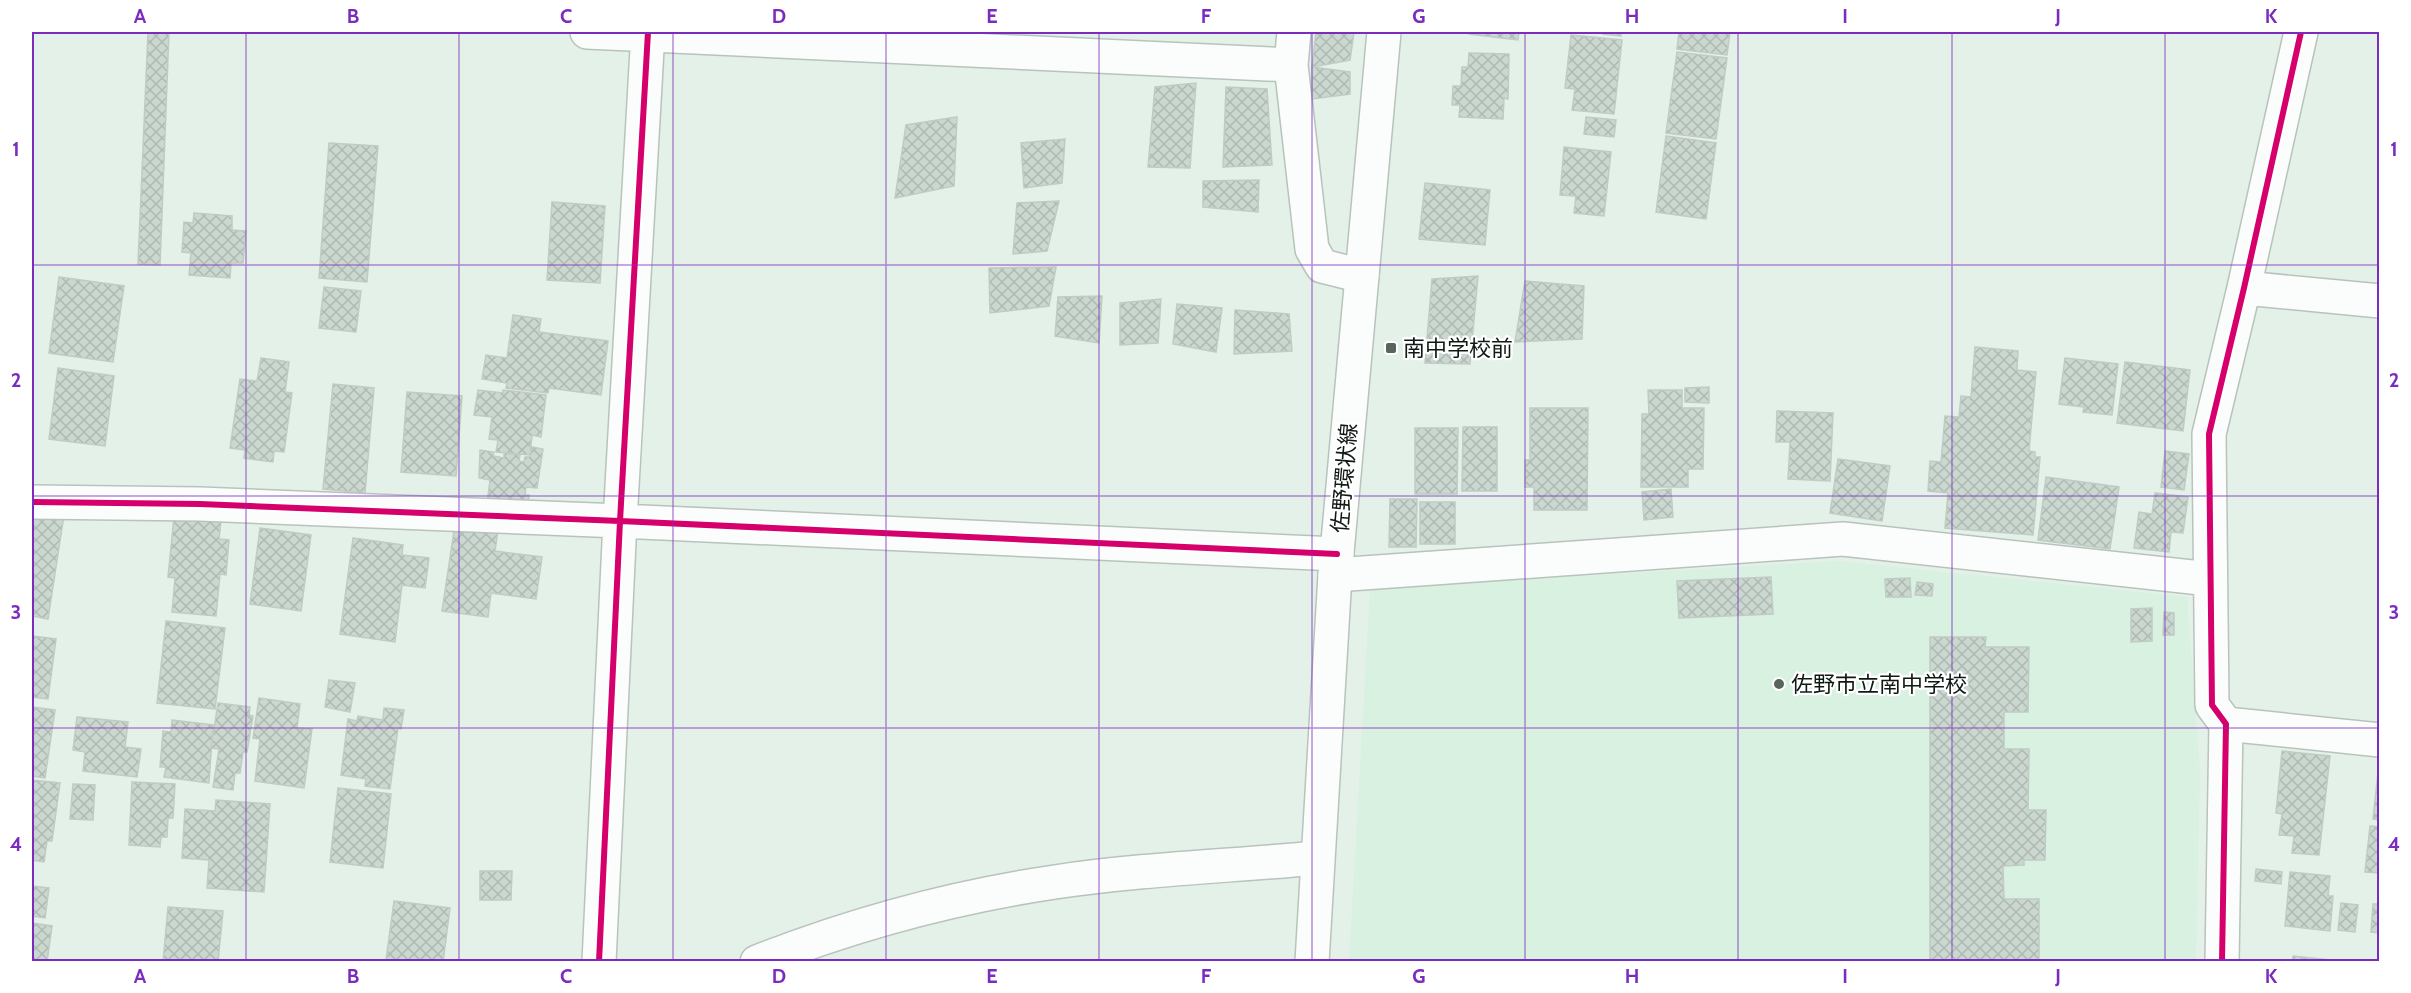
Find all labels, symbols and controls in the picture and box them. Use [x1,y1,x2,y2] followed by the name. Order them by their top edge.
[134,4,147,28] text: A
[347,4,359,28] text: B
[560,4,572,28] text: C
[772,4,786,28] text: D
[986,4,998,28] text: E
[1201,4,1212,28] text: F
[1412,4,1426,28] text: G
[1625,4,1639,28] text: H
[1842,4,1848,28] text: I
[2054,4,2061,28] text: J
[2265,4,2278,28] text: K
[12,137,20,161] text: 1
[2390,137,2398,161] text: 1
[1403,335,1513,362] place label: 南中学校前
[1384,341,1398,355] marker: 南中学校前
[11,368,21,392] text: 2
[2389,368,2399,392] text: 2
[1326,422,1363,534] street label: 佐野環状線
[11,600,21,624] text: 3
[2389,600,2399,624] text: 3
[1791,671,1967,698] place label: 佐野市立南中学校
[1772,677,1786,691] marker: 佐野市立南中学校
[10,832,22,856] text: 4
[2388,832,2400,856] text: 4
[134,964,147,988] text: A
[347,964,359,988] text: B
[560,964,572,988] text: C
[772,964,786,988] text: D
[986,964,998,988] text: E
[1201,964,1212,988] text: F
[1412,964,1426,988] text: G
[1625,964,1639,988] text: H
[1842,964,1848,988] text: I
[2054,964,2061,988] text: J
[2265,964,2278,988] text: K

